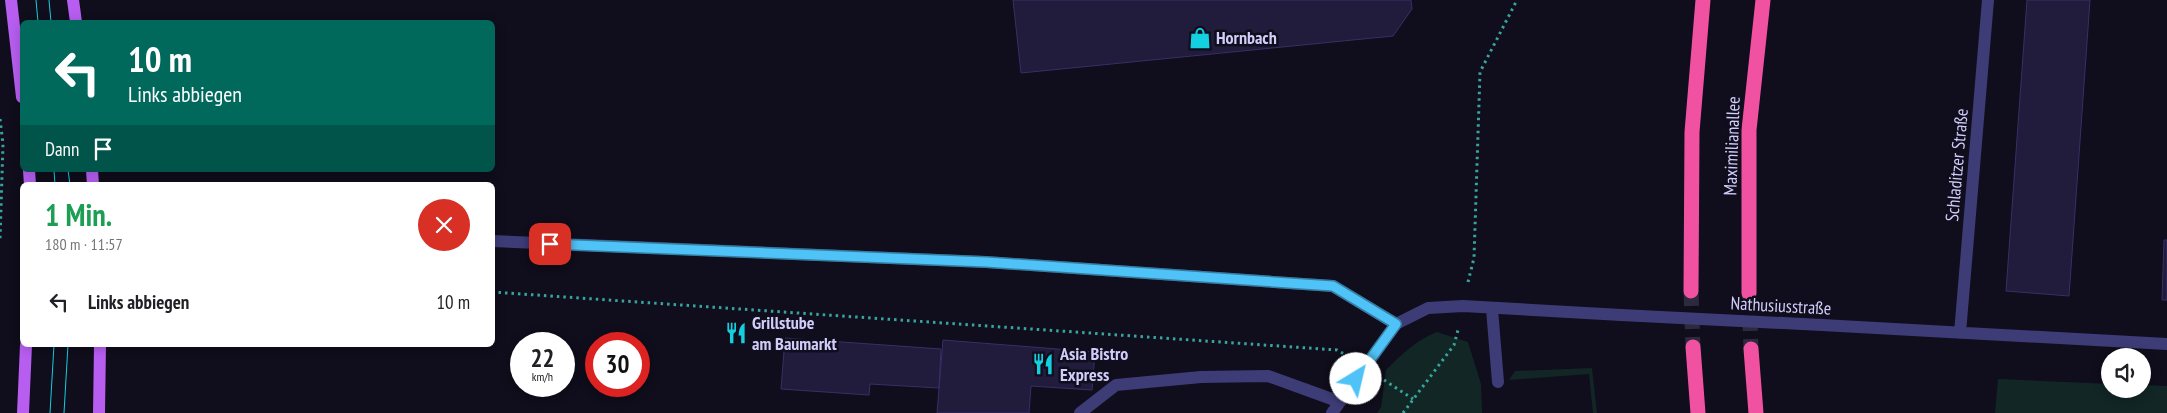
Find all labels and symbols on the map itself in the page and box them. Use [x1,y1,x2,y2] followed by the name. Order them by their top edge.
[1187,25,1213,51] shop icon: Hornbach
[1216,26,1277,49] place label: Hornbach
[1718,96,1745,196] street label: Maximilianallee
[1940,107,1973,223] street label: Schladitzer Straße
[529,223,571,265] pin
[1730,291,1832,320] street label: Nathusiusstraße
[752,311,837,355] place label: Grillstube am Baumarkt
[723,320,749,346] restaurant icon: Grillstube am Baumarkt
[585,332,650,397] speed limit sign: 30
[1059,342,1128,386] place label: Asia Bistro Express
[1030,351,1056,377] restaurant icon: Asia Bistro Express
[1329,352,1381,404] position arrow

